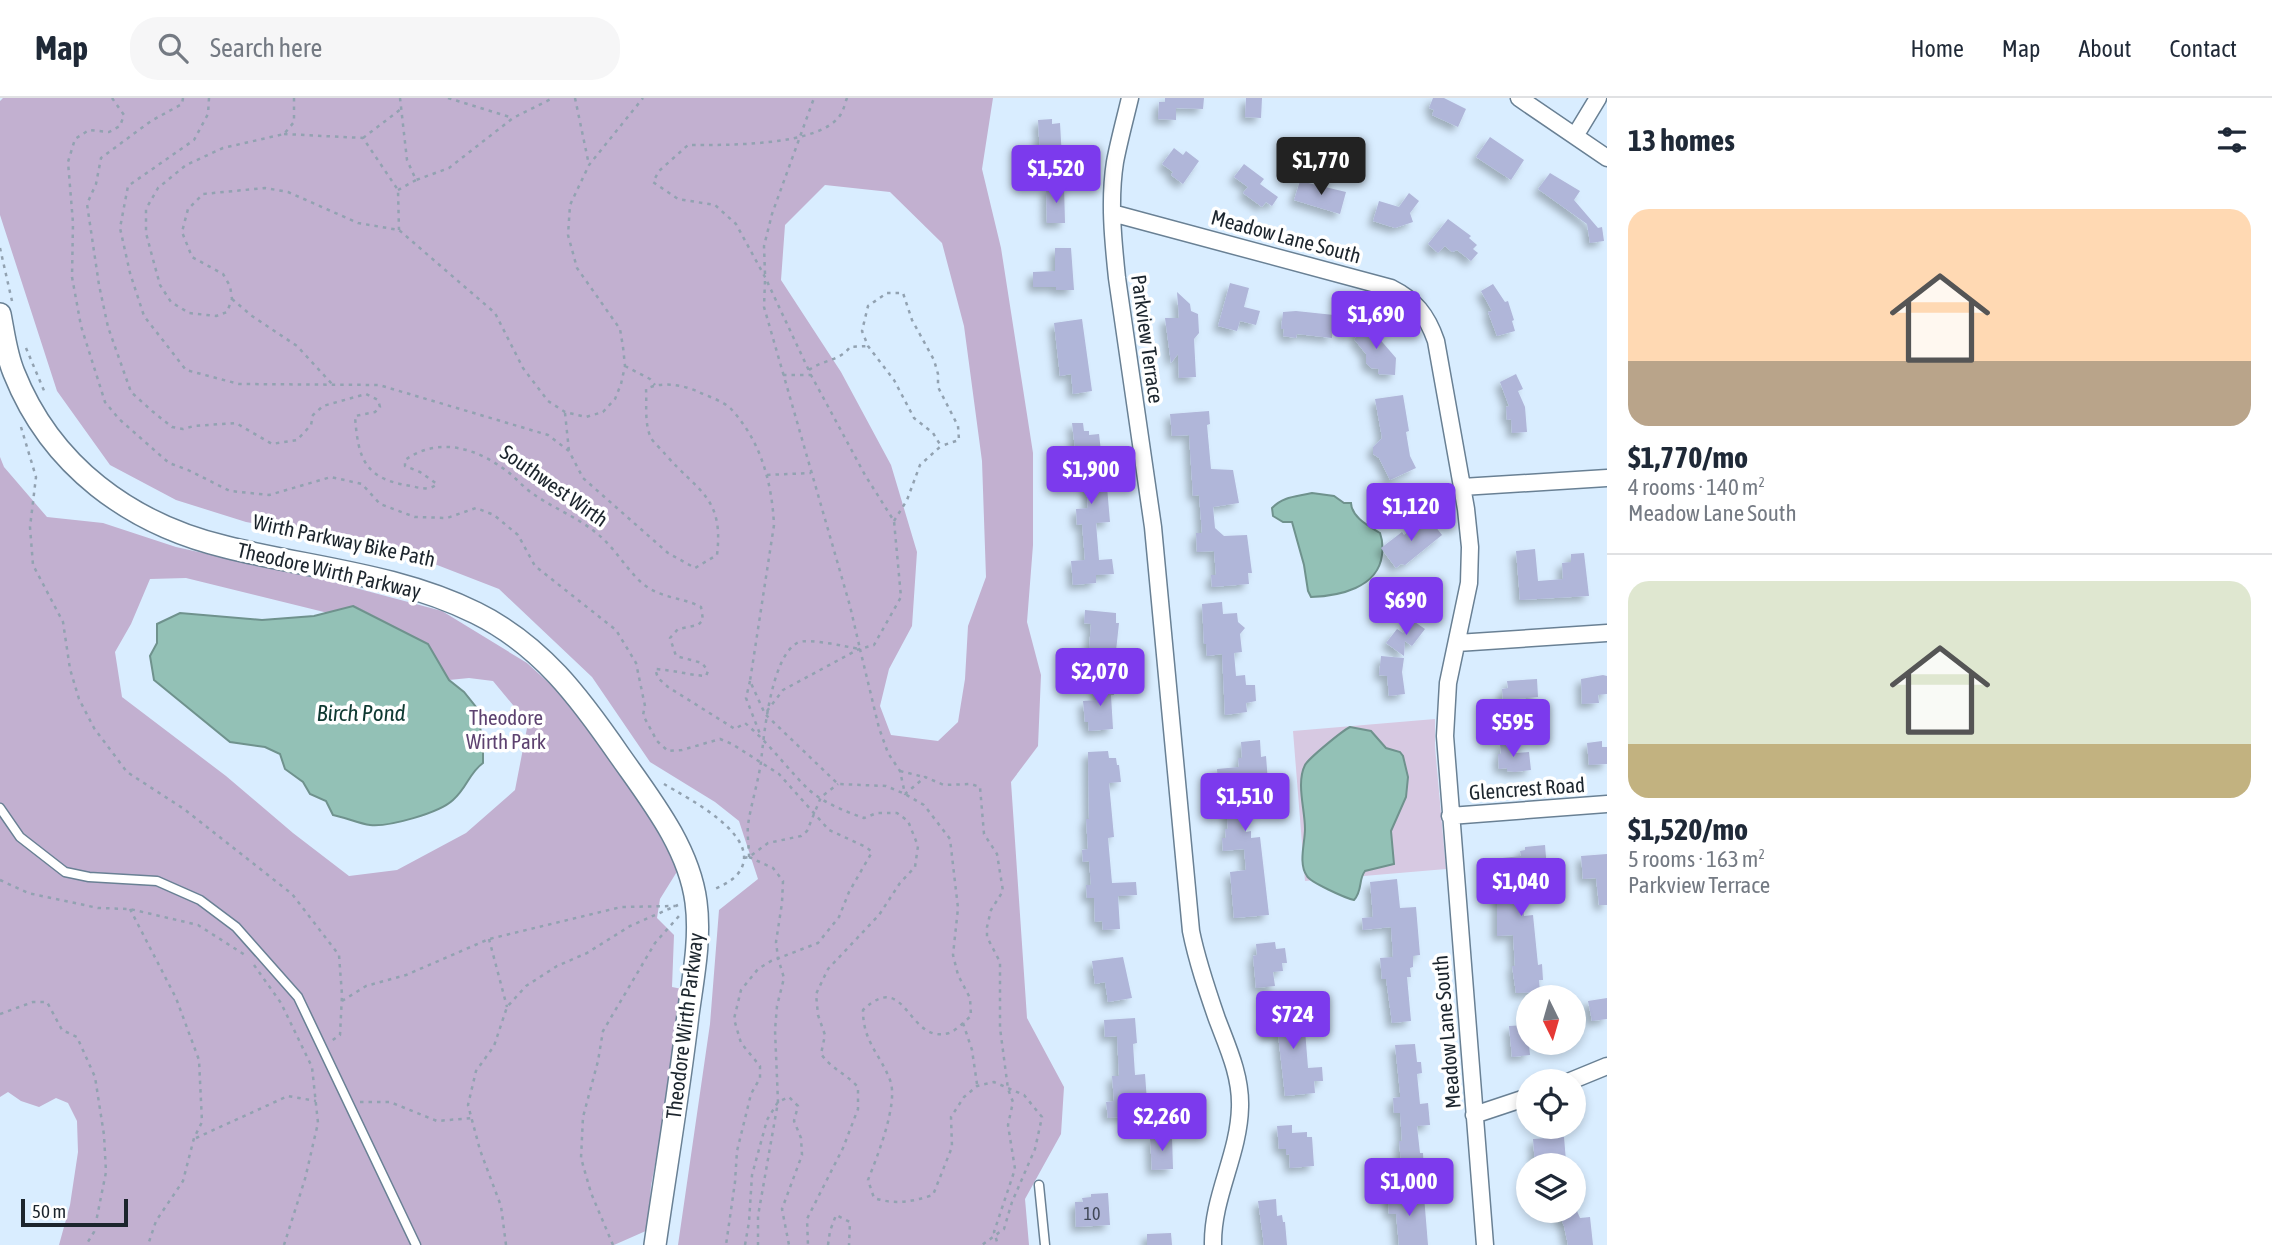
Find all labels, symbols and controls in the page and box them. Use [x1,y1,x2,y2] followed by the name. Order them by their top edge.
[130,17,620,80] search box
[35,29,88,67] text: Map
[154,29,192,67] icon: search
[210,33,322,63] text: Search here
[1910,35,1964,62] text: Home
[2002,35,2040,62] text: Map
[2078,35,2131,62] text: About
[2169,35,2237,62] text: Contact
[2213,121,2251,159] icon: filters
[1628,123,1735,157] text: 13 homes
[1264,138,1378,197] pin: $1,770
[999,146,1113,205] pin: $1,520
[1293,147,1350,173] text: $1,770
[1028,155,1085,181] text: $1,520
[1209,205,1364,268] street label: Meadow Lane South
[1877,255,2003,381] icon: home
[1127,273,1169,405] street label: Parkview Terrace
[1319,292,1433,351] pin: $1,690
[1348,301,1405,327] text: $1,690
[496,439,613,531] street label: Southwest Wirth
[1628,440,1748,474] text: $1,770/mo
[1034,446,1148,506] pin: $1,900
[1063,456,1120,482] text: $1,900
[1628,474,1765,500] text: 4 rooms · 140 m²
[1354,484,1468,543] pin: $1,120
[1383,493,1440,519] text: $1,120
[1628,500,1797,526] text: Meadow Lane South
[251,509,438,571] street label: Wirth Parkway Bike Path
[235,537,424,603] street label: Theodore Wirth Parkway
[1365,578,1447,637] pin: $690
[1385,587,1427,613] text: $690
[1877,627,2003,753] icon: home
[1043,648,1157,708] pin: $2,070
[1072,658,1129,684] text: $2,070
[316,700,406,726] water label: Birch Pond
[1472,700,1554,759] pin: $595
[466,705,546,753] park label: Theodore Wirth Park
[1492,709,1534,735] text: $595
[1468,772,1586,804] street label: Glencrest Road
[1188,774,1302,833] pin: $1,510
[1217,783,1274,809] text: $1,510
[1628,812,1748,846] text: $1,520/mo
[1628,846,1765,872] text: 5 rooms · 163 m²
[1464,858,1578,918] pin: $1,040
[1493,868,1550,894] text: $1,040
[1628,872,1770,898] text: Parkview Terrace
[661,931,707,1120] street label: Theodore Wirth Parkway
[1427,954,1465,1110] street label: Meadow Lane South
[1516,985,1586,1055] north arrow
[1516,985,1586,1223] map controls
[1252,992,1334,1051] pin: $724
[1272,1001,1314,1027] text: $724
[1516,1069,1586,1139] button: locate
[1105,1094,1219,1153] pin: $2,260
[1134,1103,1191,1129] text: $2,260
[1516,1153,1586,1223] button: layers
[1352,1158,1466,1218] pin: $1,000
[1381,1168,1438,1194] text: $1,000
[21,1196,128,1228] scale bar
[32,1200,66,1222] text: 50 m
[1084,1203,1100,1224] house number: 10

